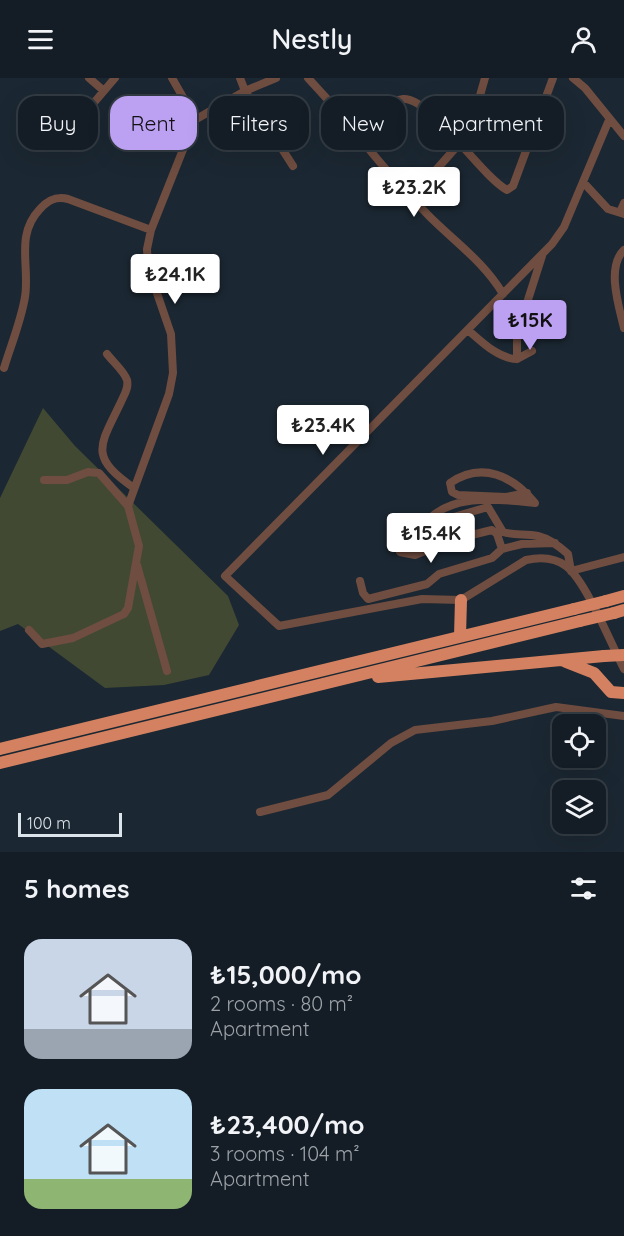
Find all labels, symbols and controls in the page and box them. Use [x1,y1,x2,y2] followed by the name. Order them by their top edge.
[271,22,353,56] text: Nestly
[24,23,57,56] icon: menu
[567,23,600,56] icon: person
[18,96,98,150] chip: Buy
[110,96,197,150] chip: Rent
[209,96,309,150] chip: Filters
[321,96,406,150] chip: New
[418,96,564,150] chip: Apartment
[365,167,463,218] pin: ₺23.2K
[382,174,446,199] text: ₺23.2K
[126,254,224,305] pin: ₺24.1K
[145,261,205,286] text: ₺24.1K
[494,300,566,351] pin: ₺15K
[507,307,553,332] text: ₺15K
[274,405,372,456] pin: ₺23.4K
[291,412,355,437] text: ₺23.4K
[382,513,480,564] pin: ₺15.4K
[401,520,461,545] text: ₺15.4K
[552,714,606,834] map controls
[552,714,606,768] button: locate
[552,780,606,834] button: layers
[18,810,122,838] scale bar
[27,813,71,833] text: 100 m
[24,872,130,905] text: 5 homes
[567,872,600,905] icon: filters
[210,958,362,991] text: ₺15,000/mo
[72,963,144,1035] icon: home
[210,991,353,1016] text: 2 rooms · 80 m²
[210,1016,310,1041] text: Apartment
[210,1108,365,1141] text: ₺23,400/mo
[72,1113,144,1185] icon: home
[210,1141,360,1166] text: 3 rooms · 104 m²
[210,1166,310,1191] text: Apartment

